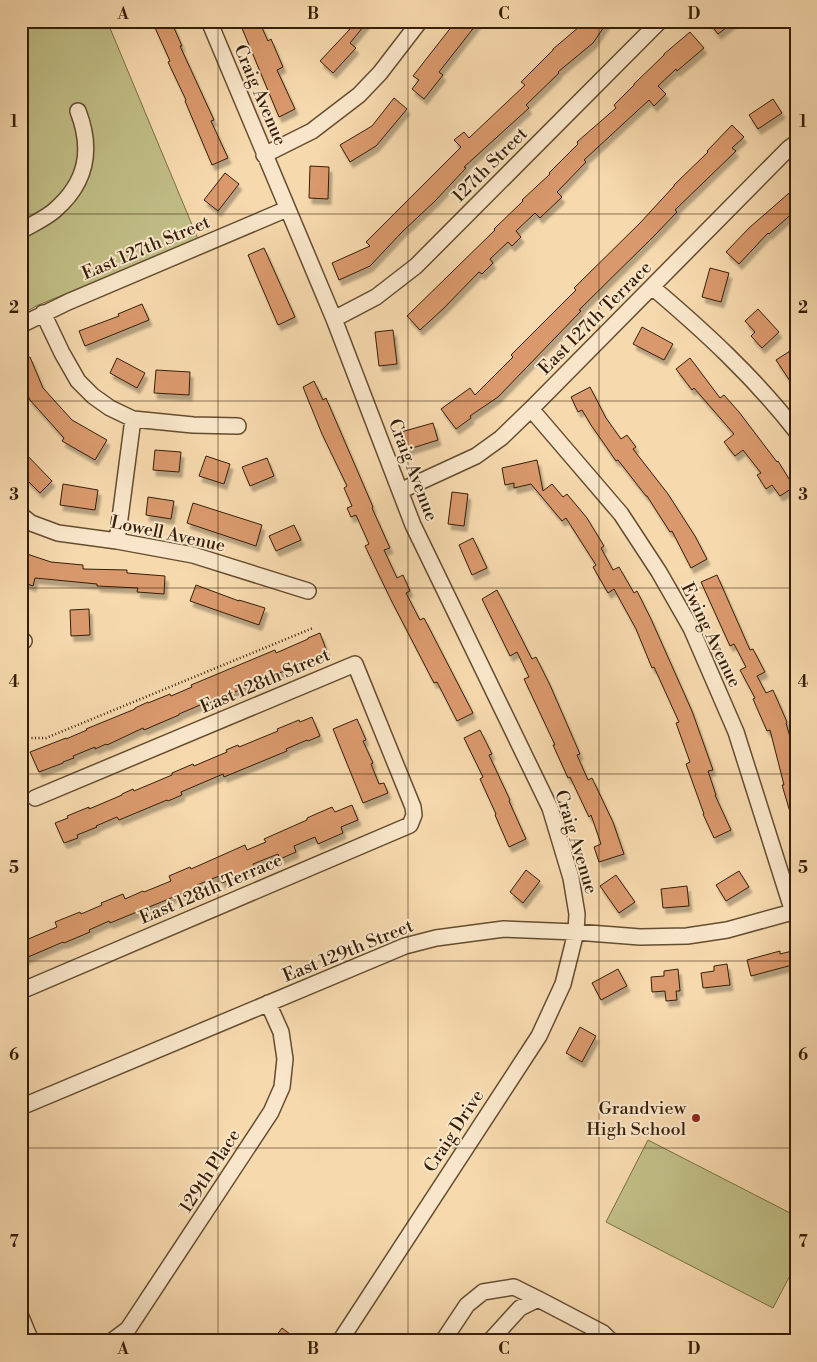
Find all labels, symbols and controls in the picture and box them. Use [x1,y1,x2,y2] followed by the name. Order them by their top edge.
[116,4,129,24] text: A
[307,4,319,24] text: B
[498,4,510,24] text: C
[688,4,701,24] text: D
[228,41,292,149] street label: Craig Avenue
[10,112,18,132] text: 1
[799,112,807,132] text: 1
[447,122,533,208] street label: 127th Street
[78,210,214,285] street label: East 127th Street
[533,256,657,380] street label: East 127th Terrace
[9,298,19,318] text: 2
[798,298,808,318] text: 2
[383,416,443,524] street label: Craig Avenue
[9,485,19,505] text: 3
[798,485,808,505] text: 3
[108,511,228,557] street label: Lowell Avenue
[676,579,746,691] street label: Ewing Avenue
[197,643,334,719] street label: East 128th Street
[9,672,20,692] text: 4
[798,672,809,692] text: 4
[549,787,603,897] street label: Craig Avenue
[136,848,286,930] street label: East 128th Terrace
[9,858,19,878] text: 5
[798,858,808,878] text: 5
[279,914,417,988] street label: East 129th Street
[9,1045,19,1065] text: 6
[798,1045,808,1065] text: 6
[419,1085,489,1177] street label: Craig Drive
[586,1097,687,1141] place label: Grandview High School
[690,1112,702,1124] marker: Grandview High School
[174,1125,246,1217] street label: 129th Place
[9,1232,19,1252] text: 7
[798,1232,808,1252] text: 7
[116,1339,129,1359] text: A
[307,1339,319,1359] text: B
[498,1339,510,1359] text: C
[688,1339,701,1359] text: D

